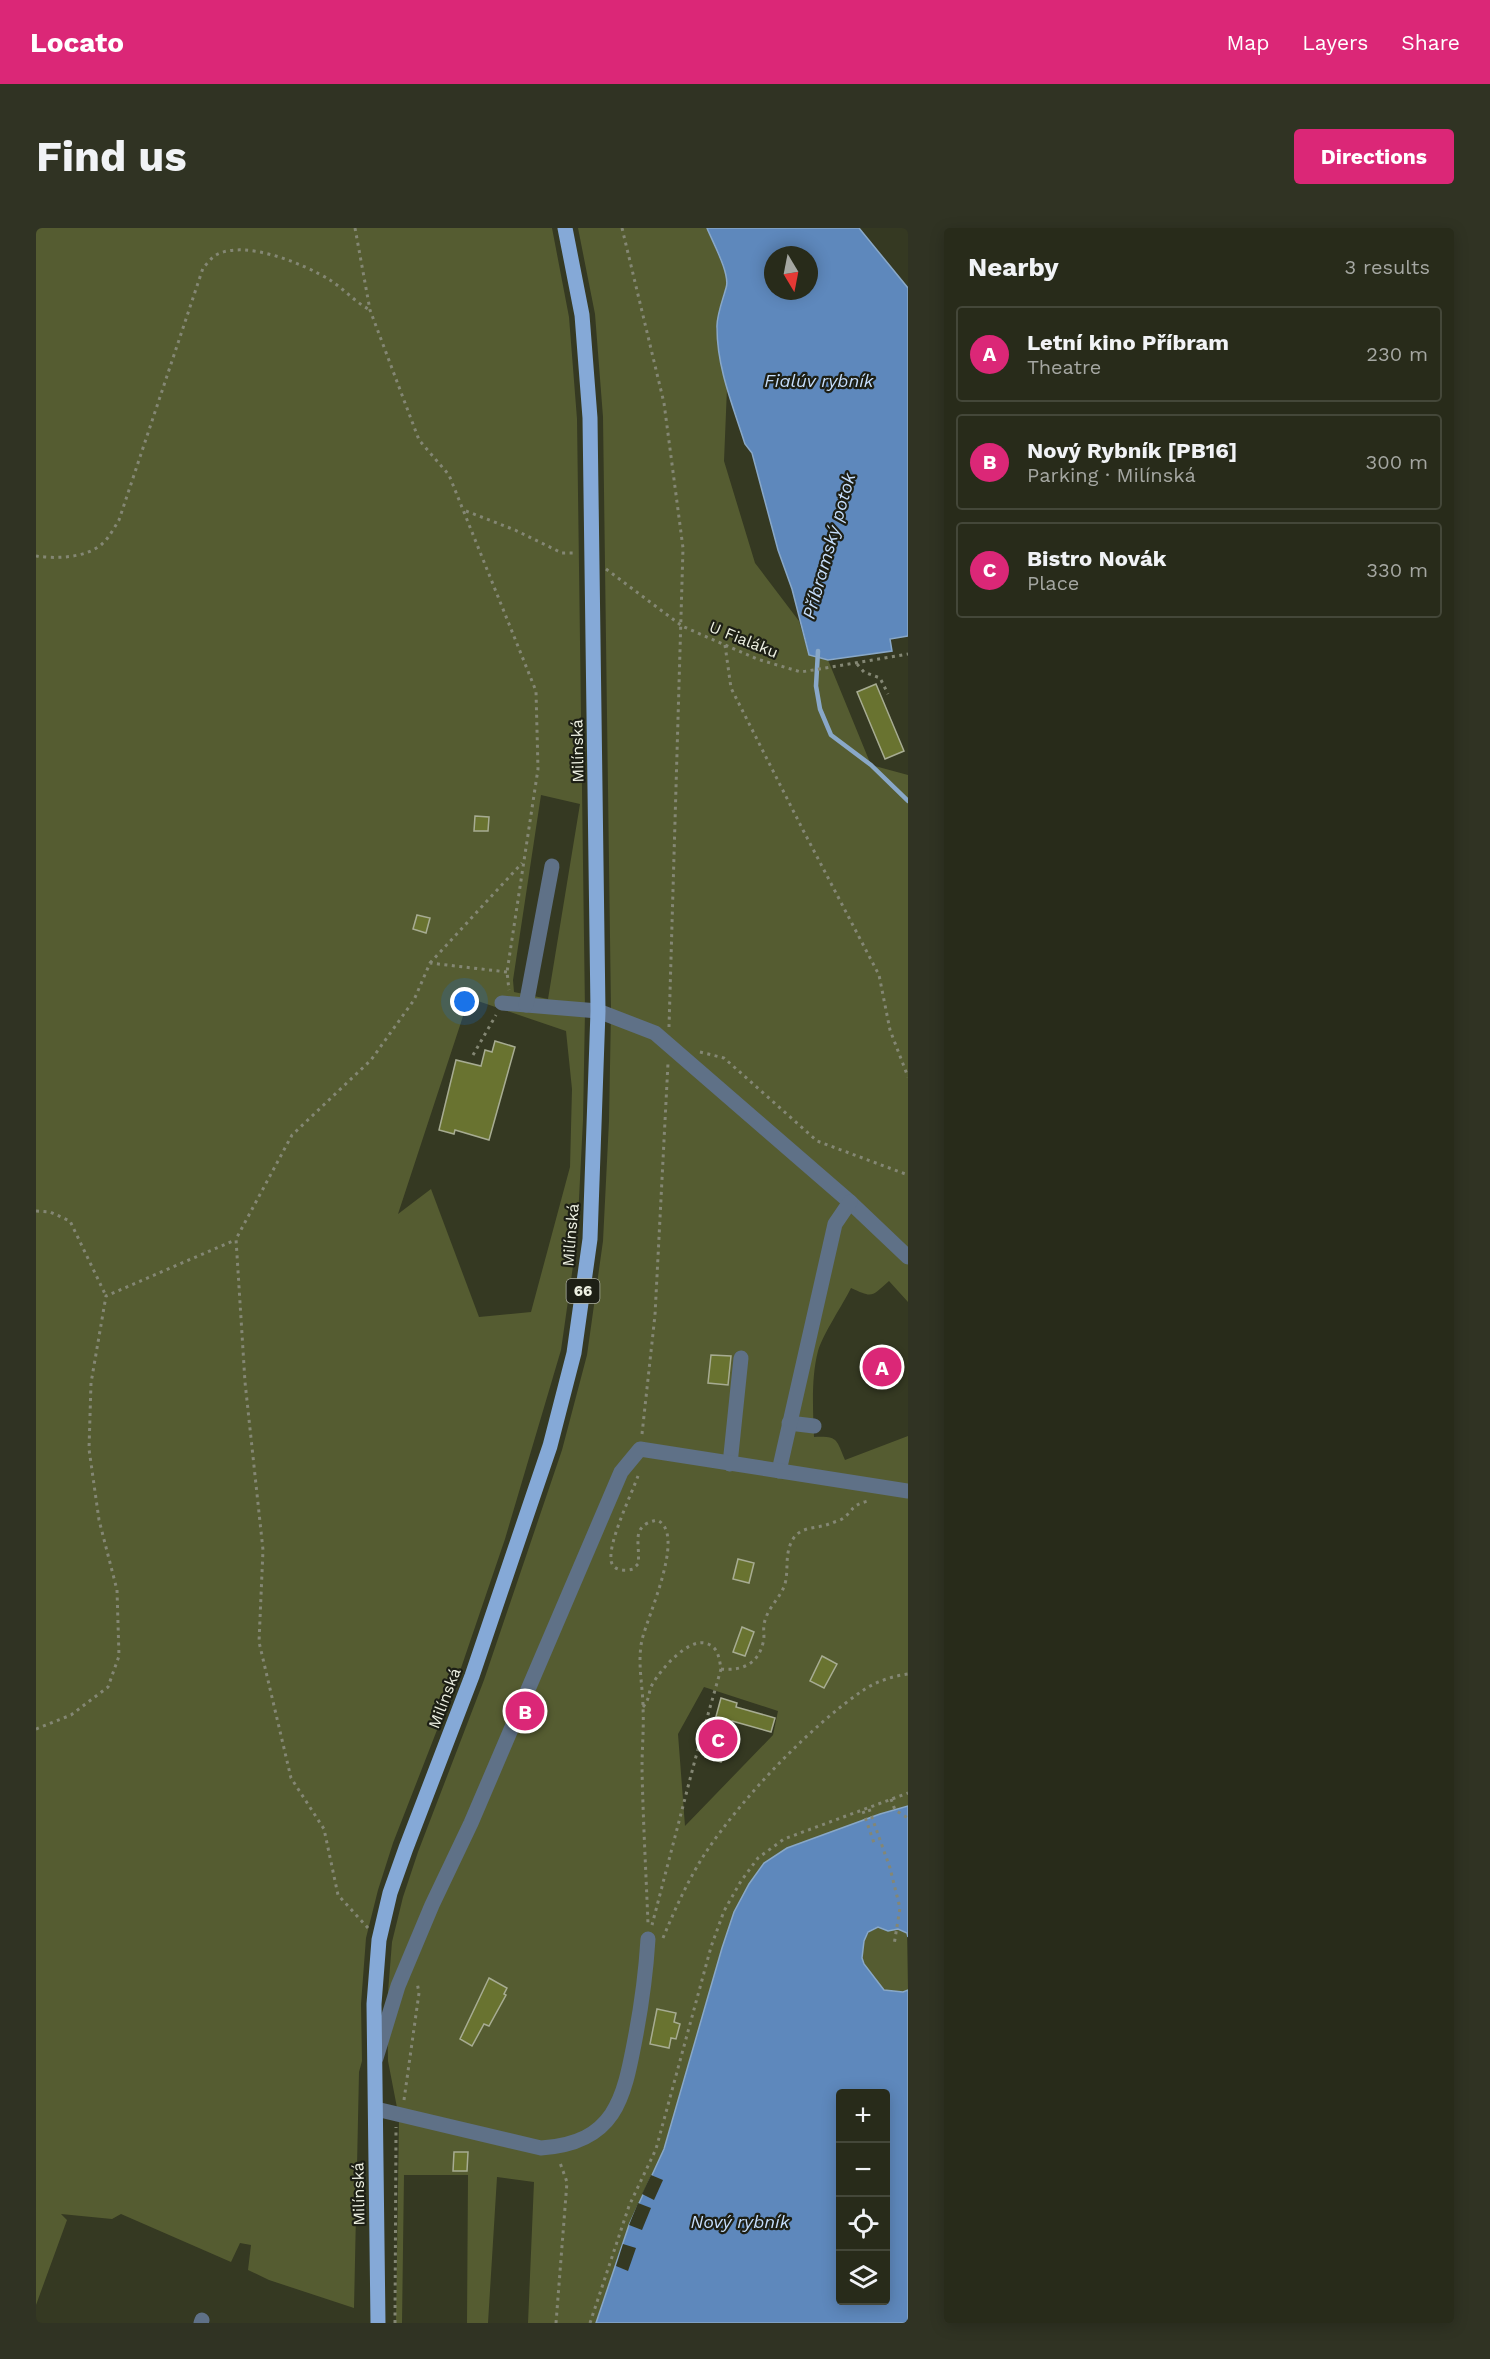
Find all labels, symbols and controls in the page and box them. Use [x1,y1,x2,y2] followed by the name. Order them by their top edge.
[30,26,124,59] text: Locato
[1226,30,1269,55] text: Map
[1302,30,1368,55] text: Layers
[1401,30,1460,55] text: Share
[1294,129,1454,184] button: Directions
[36,132,187,181] text: Find us
[764,246,818,300] north arrow
[968,252,1059,282] text: Nearby
[1345,255,1430,279] text: 3 results
[1027,330,1229,355] text: Letní kino Příbram
[983,342,996,366] text: A
[1366,342,1428,366] text: 230 m
[1027,355,1101,379] text: Theatre
[764,370,875,391] water label: Fialúv rybník
[1027,438,1237,463] text: Nový Rybník [PB16]
[983,450,996,474] text: B
[1366,450,1428,474] text: 300 m
[1027,463,1196,487] text: Parking · Milínská
[798,469,860,621] water label: Příbramský potok
[1027,546,1166,571] text: Bistro Novák
[983,558,996,582] text: C
[1366,558,1428,582] text: 330 m
[1027,571,1079,595] text: Place
[707,617,781,662] street label: U Fialáku
[567,719,588,783] street label: Milínská
[450,987,479,1016] your location
[558,1203,583,1267] street label: Milínská
[566,1279,600,1303] road number: 66
[862,1344,902,1390] pin: A
[424,1665,465,1731] street label: Milínská
[506,1688,544,1734] pin: B
[698,1716,738,1762] pin: C
[836,2089,890,2305] map controls
[836,2089,890,2143] button: +
[836,2143,890,2197] button: −
[348,2162,369,2226] street label: Milínská
[836,2197,890,2251] button: locate
[690,2211,791,2232] water label: Nový rybník
[836,2251,890,2305] button: layers

